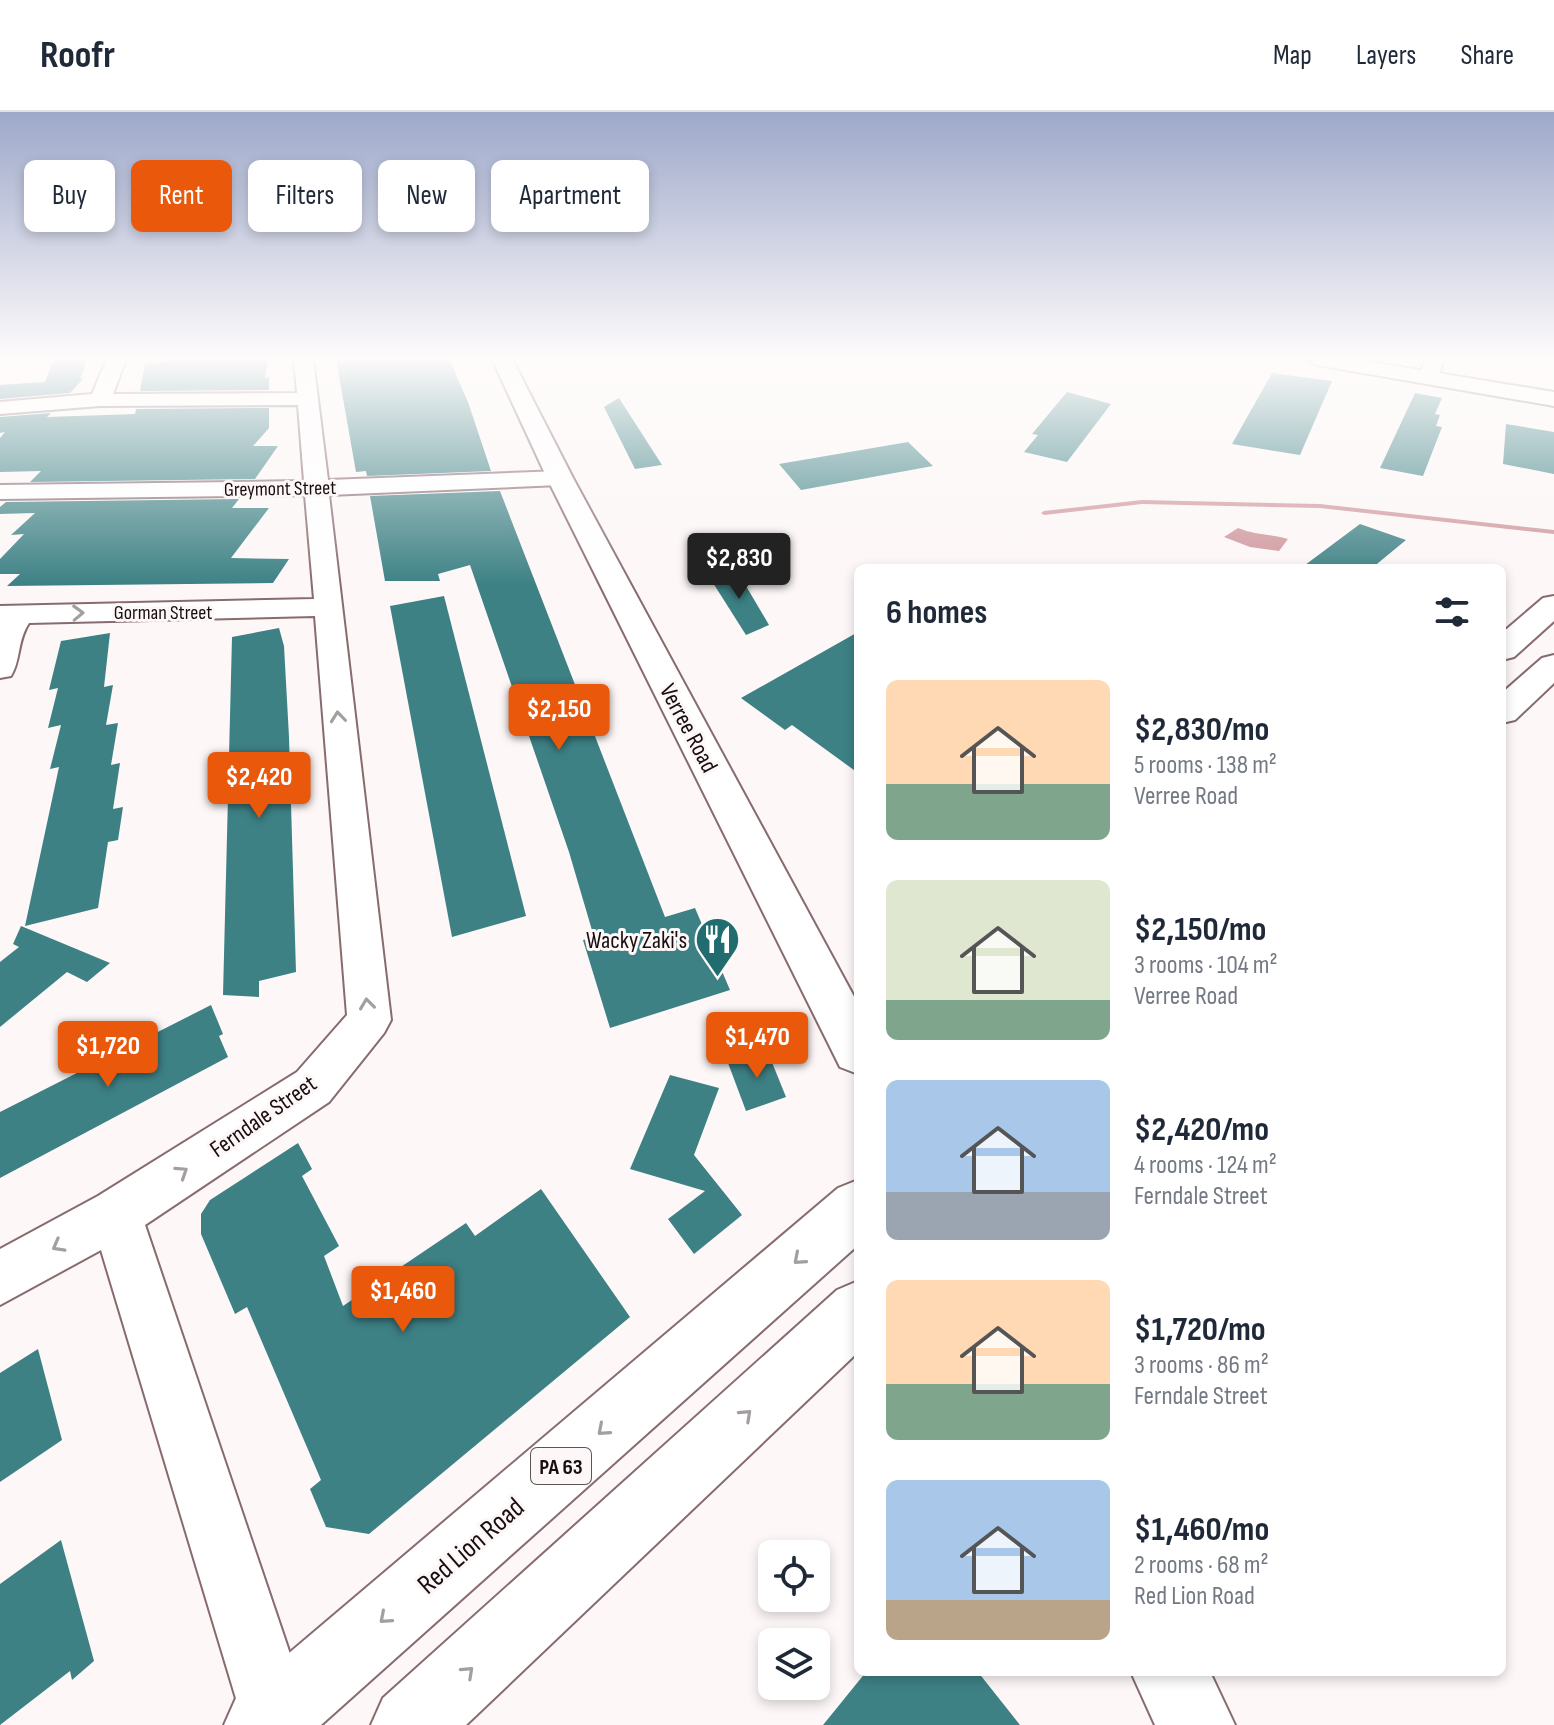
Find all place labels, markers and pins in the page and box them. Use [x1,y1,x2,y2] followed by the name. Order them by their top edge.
[674,533,804,601] pin: $2,830
[494,684,624,752] pin: $2,150
[194,752,324,820] pin: $2,420
[694,916,742,979] restaurant icon: Wacky Zaki's
[586,926,687,955] place label: Wacky Zaki's
[692,1012,822,1080] pin: $1,470
[43,1021,173,1089] pin: $1,720
[338,1266,468,1334] pin: $1,460

